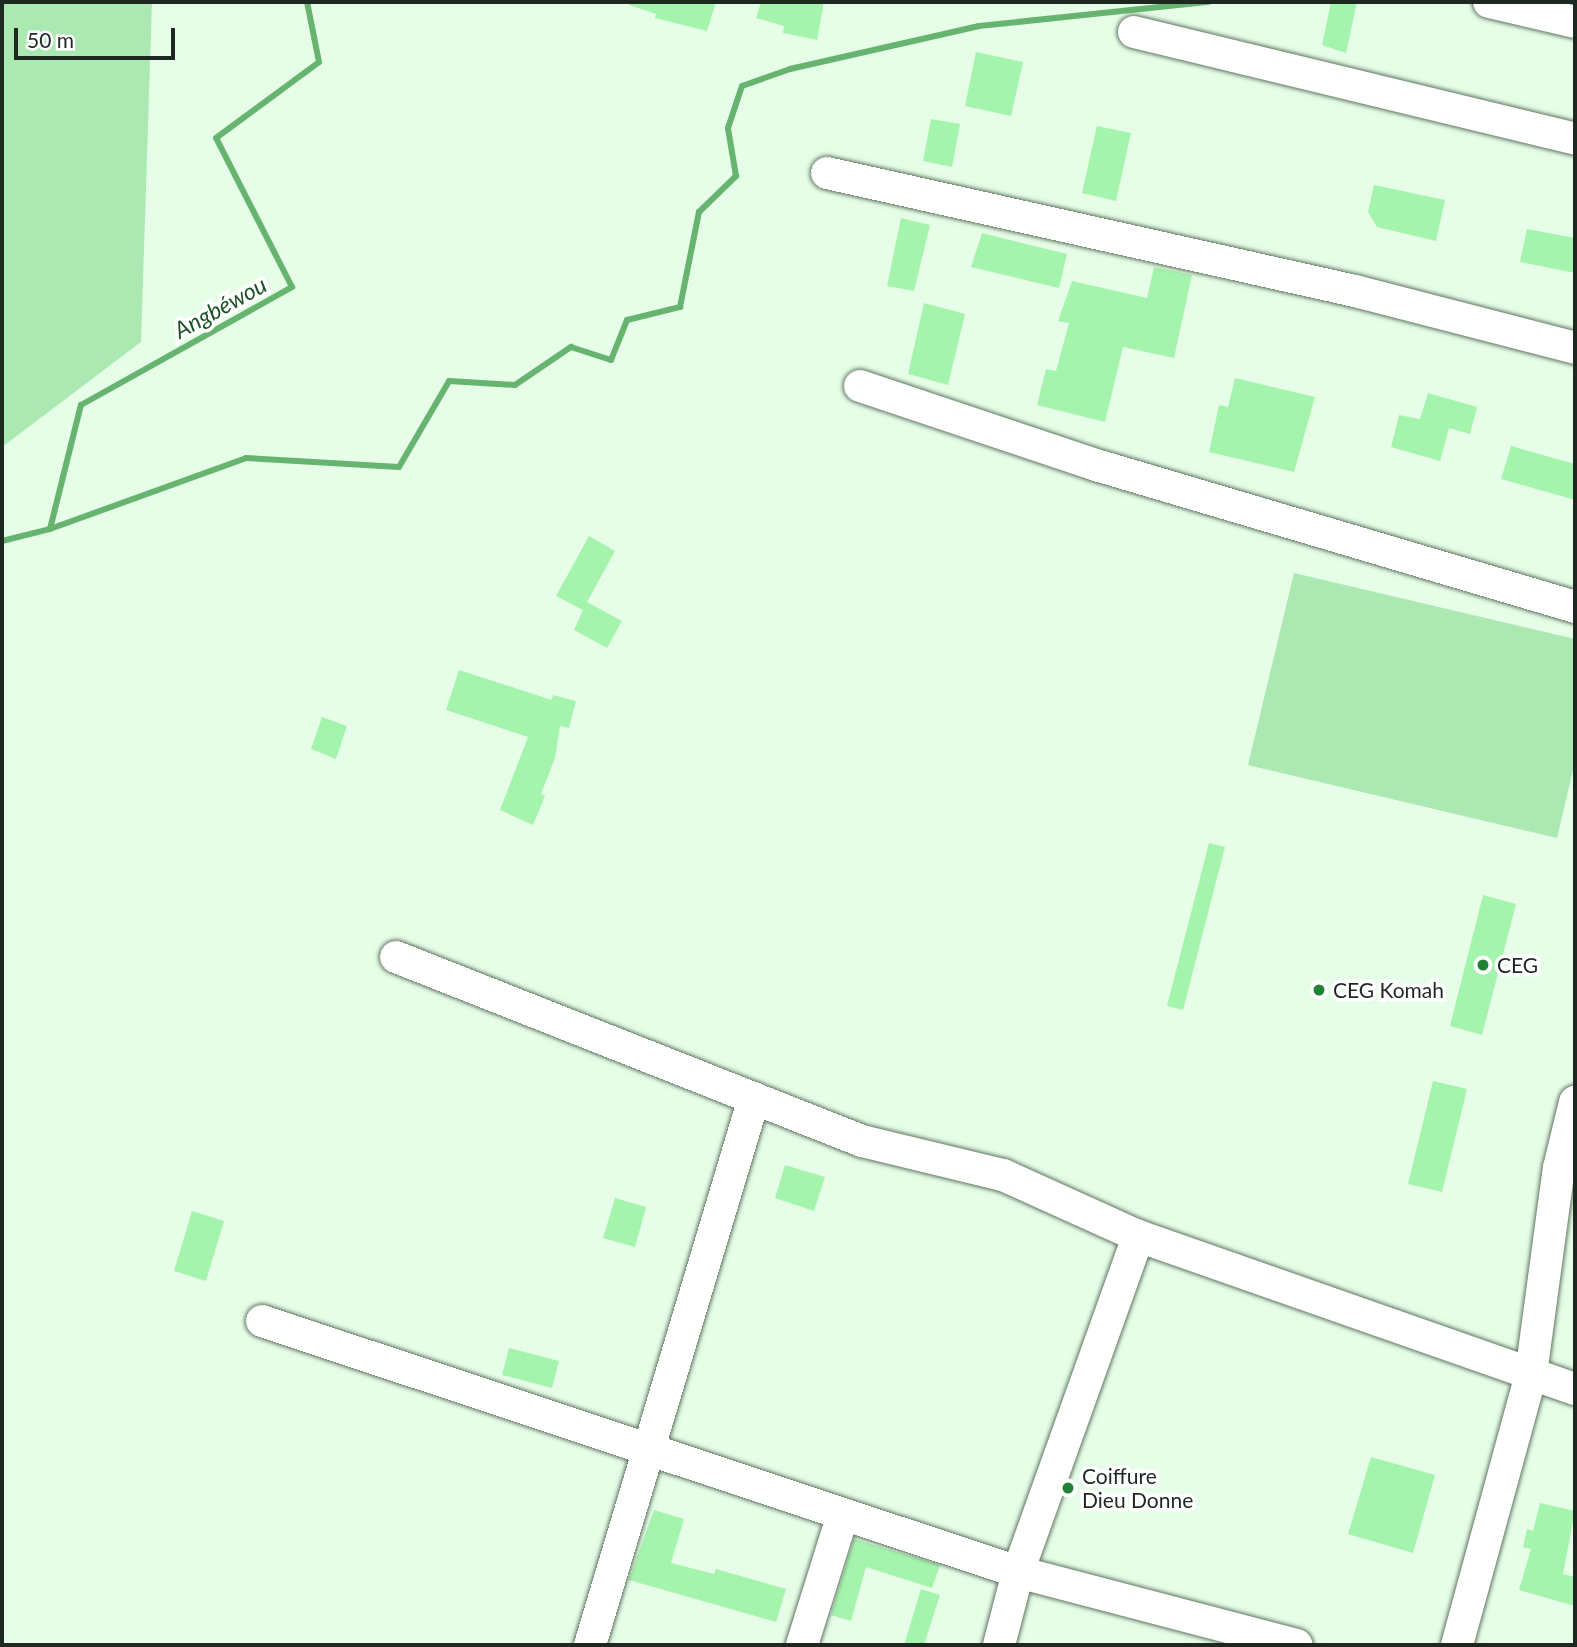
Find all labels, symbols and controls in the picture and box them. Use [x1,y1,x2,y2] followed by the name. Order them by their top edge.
[18,14,178,58] scale bar
[27,27,74,52] text: 50 m
[169,270,271,344] water label: Angbéwou
[1497,952,1538,978] place label: CEG
[1475,957,1491,973] marker: CEG
[1333,977,1444,1003] place label: CEG Komah
[1311,982,1327,998] marker: CEG Komah
[1082,1463,1193,1513] place label: Coiffure Dieu Donne
[1060,1480,1076,1496] marker: Coiffure Dieu Donne

